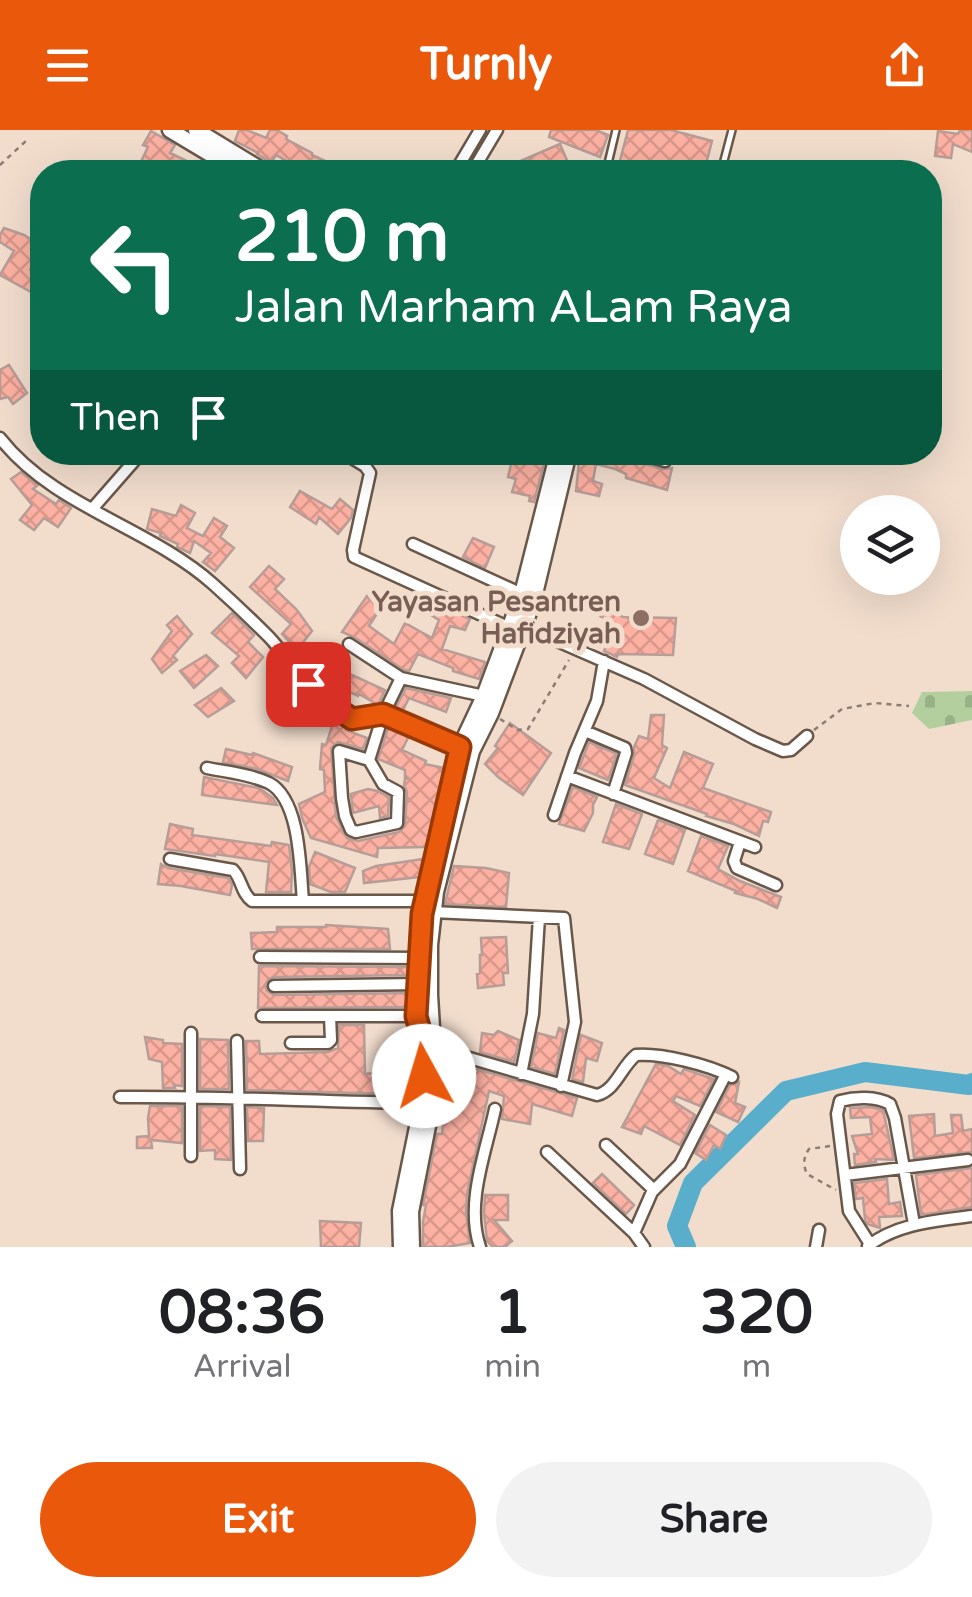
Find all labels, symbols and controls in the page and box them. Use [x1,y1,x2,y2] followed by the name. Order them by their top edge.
[40,38,95,93] icon: menu
[420,38,552,92] text: Turnly
[877,38,932,93] icon: share
[235,196,449,280] text: 210 m
[70,200,200,330] icon: left
[235,281,792,335] text: Jalan Marham ALam Raya
[181,390,236,445] icon: arrive
[70,395,161,441] text: Then
[840,495,940,595] map controls
[840,495,940,595] button: layers
[372,585,621,651] place label: Yayasan Pesantren Hafidziyah
[630,607,652,629] marker: Yayasan Pesantren Hafidziyah
[266,642,351,727] pin
[281,657,336,712] icon: arrive
[372,1024,476,1128] position arrow
[159,1277,325,1349] text: 08:36
[494,1277,531,1349] text: 1
[700,1277,813,1349] text: 320
[193,1348,292,1386] text: Arrival
[484,1348,541,1386] text: min
[742,1348,771,1386] text: m
[40,1462,476,1577] button: Exit
[496,1462,932,1577] button: Share

